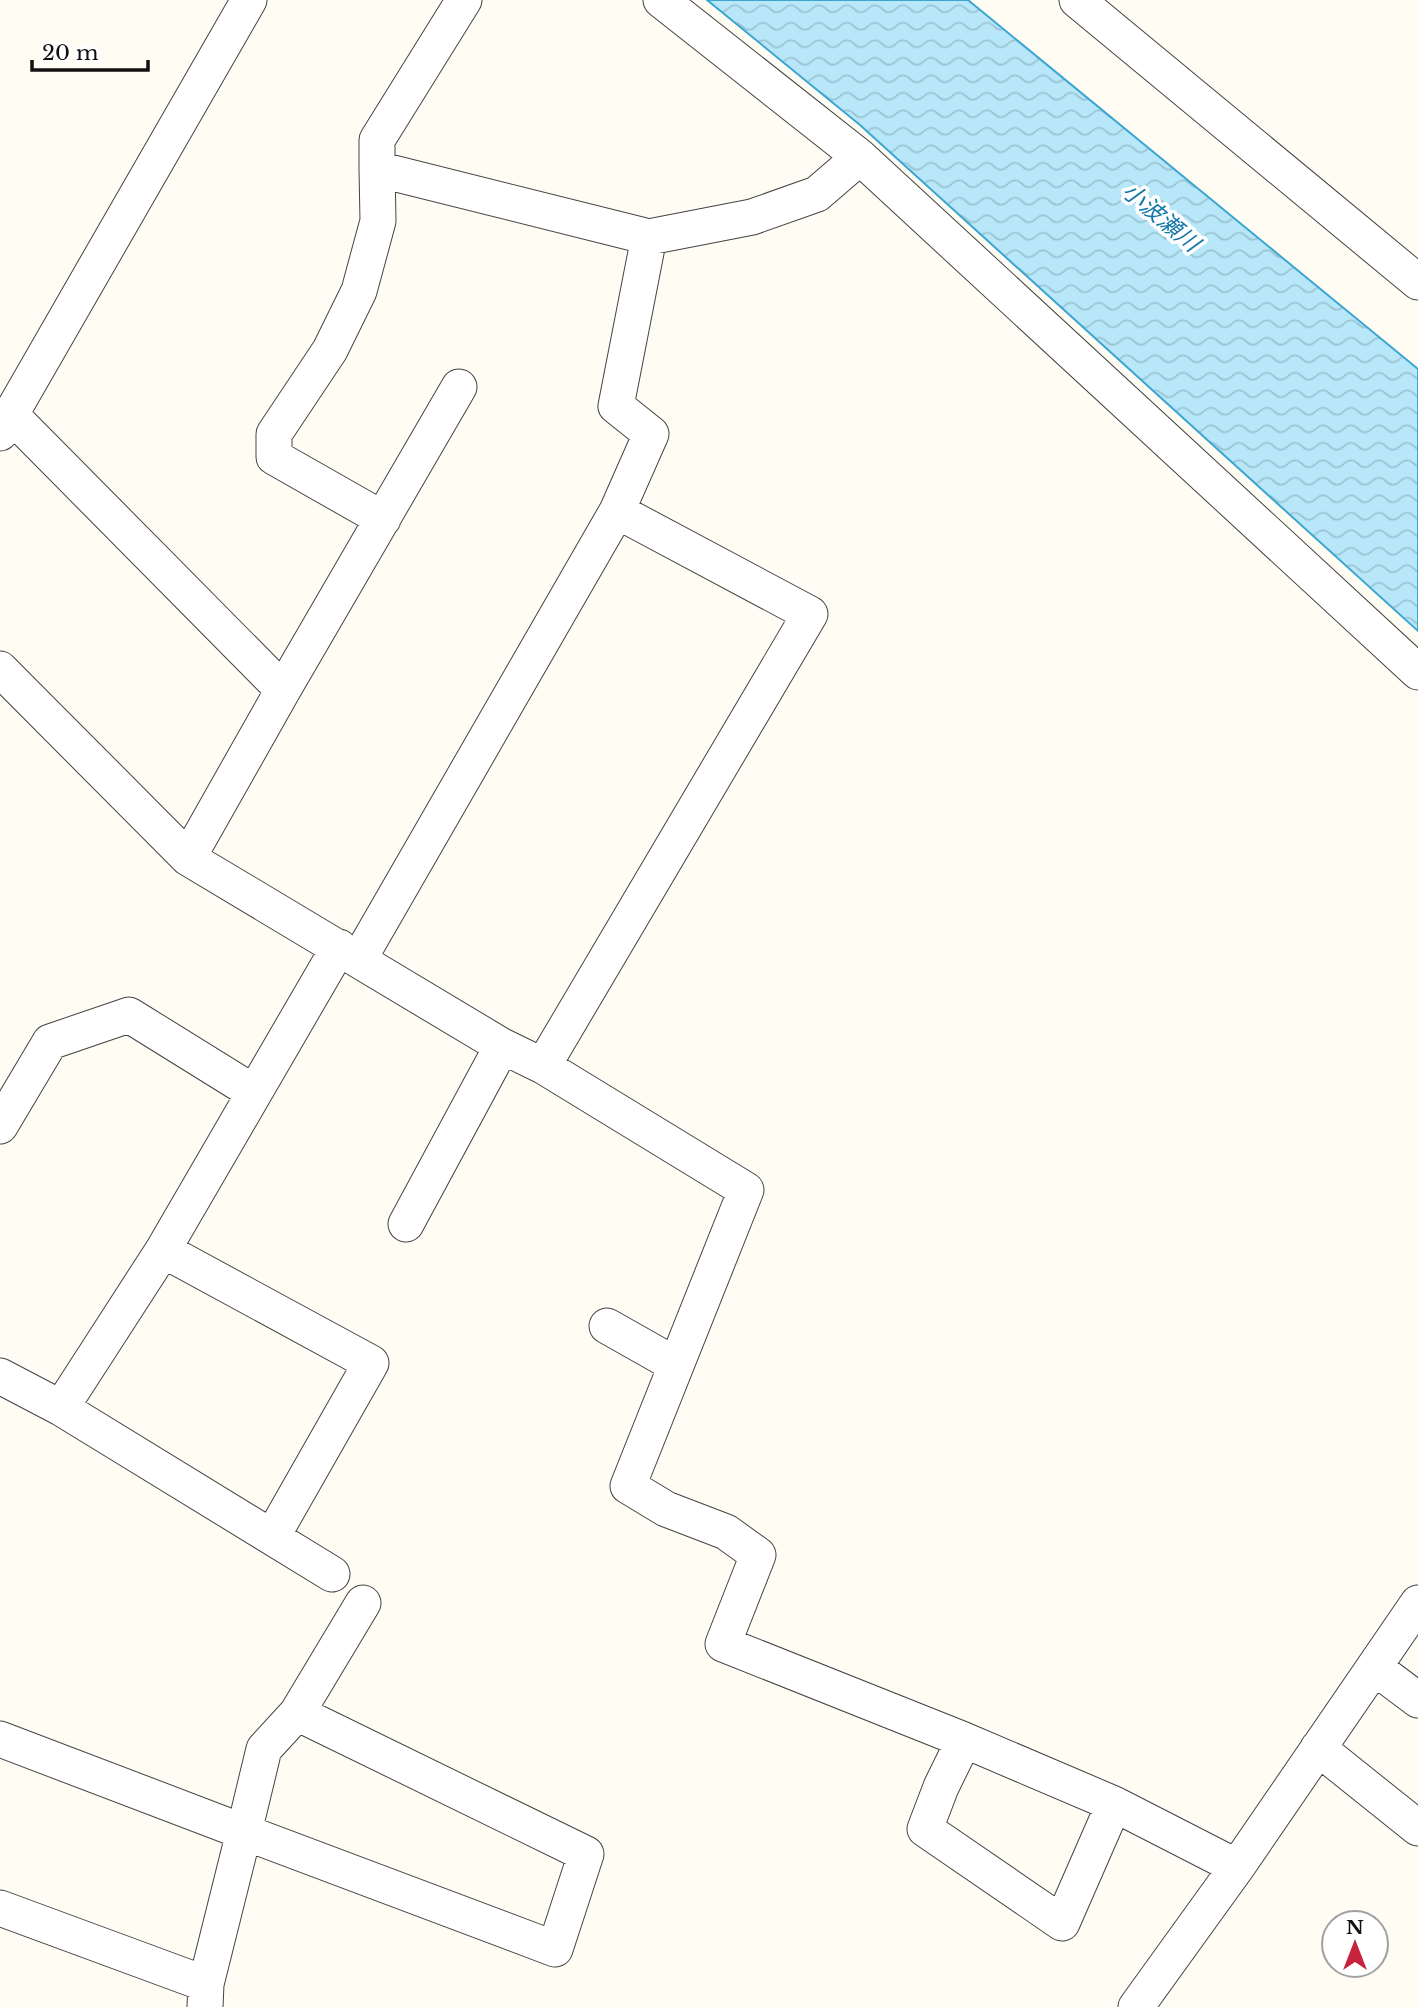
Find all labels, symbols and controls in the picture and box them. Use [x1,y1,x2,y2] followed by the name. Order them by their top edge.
[32,28,147,72] scale bar
[42,40,99,66] text: 20 m
[1117,177,1208,259] water label: 小波瀬川
[1320,1909,1390,1979] north arrow
[1346,1916,1364,1939] text: N

